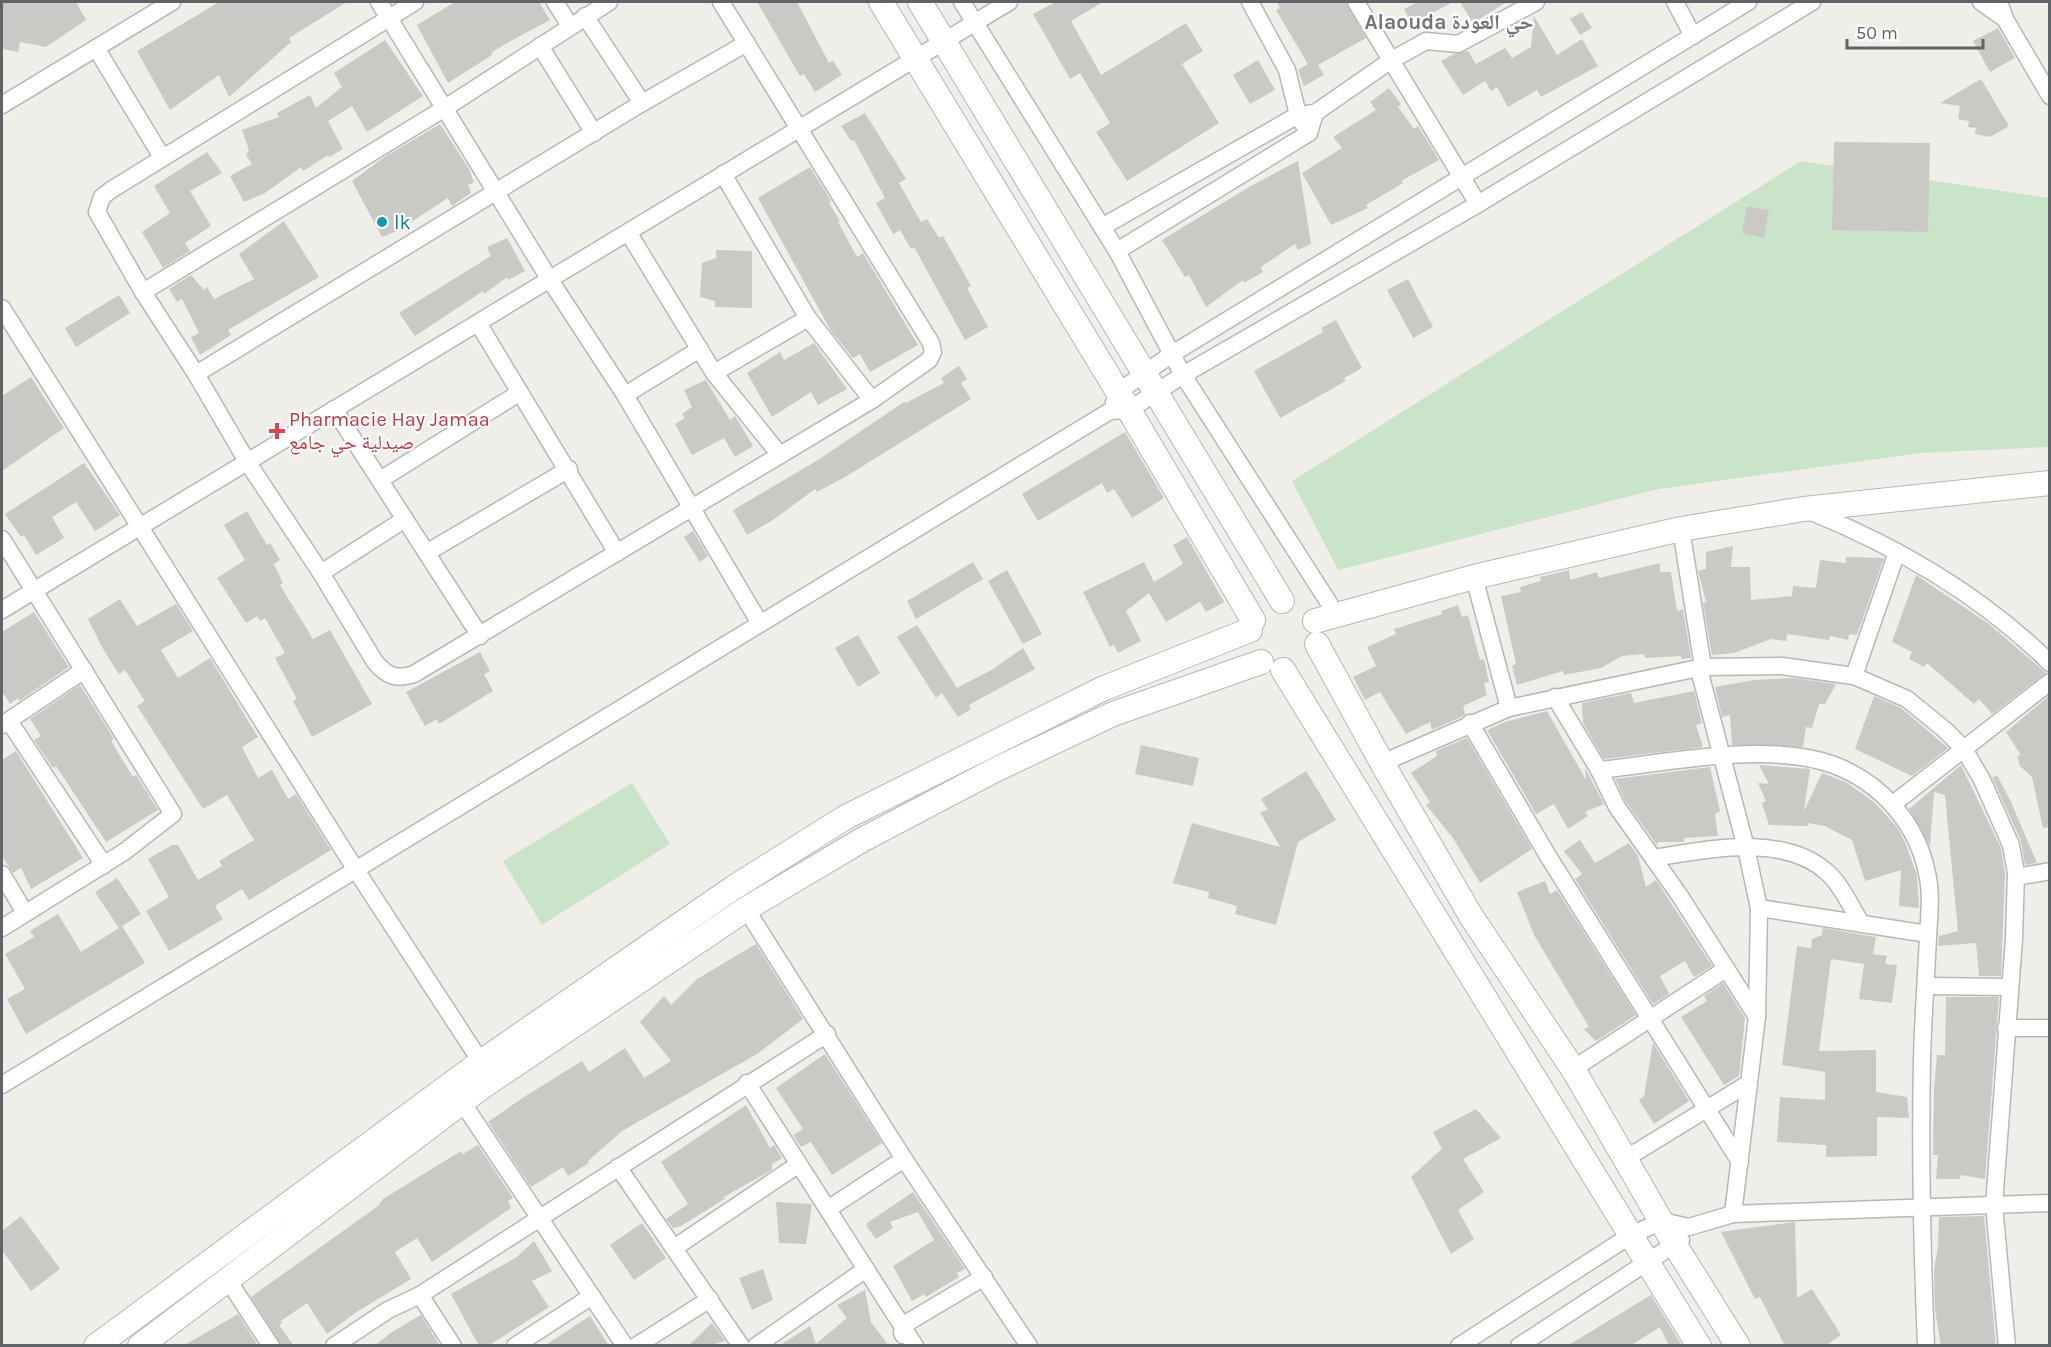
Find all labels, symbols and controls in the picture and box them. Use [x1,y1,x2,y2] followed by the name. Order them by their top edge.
[1364,10,1534,38] district label: Alaouda حي العودة
[1847,12,1984,50] scale bar
[1856,22,1898,44] text: 50 m
[394,211,411,234] place label: lk
[375,215,389,229] marker: lk
[289,408,490,458] place label: Pharmacie Hay Jamaa صيدلية حي جامع
[270,424,284,438] marker: Pharmacie Hay Jamaa صيدلية حي جامع

